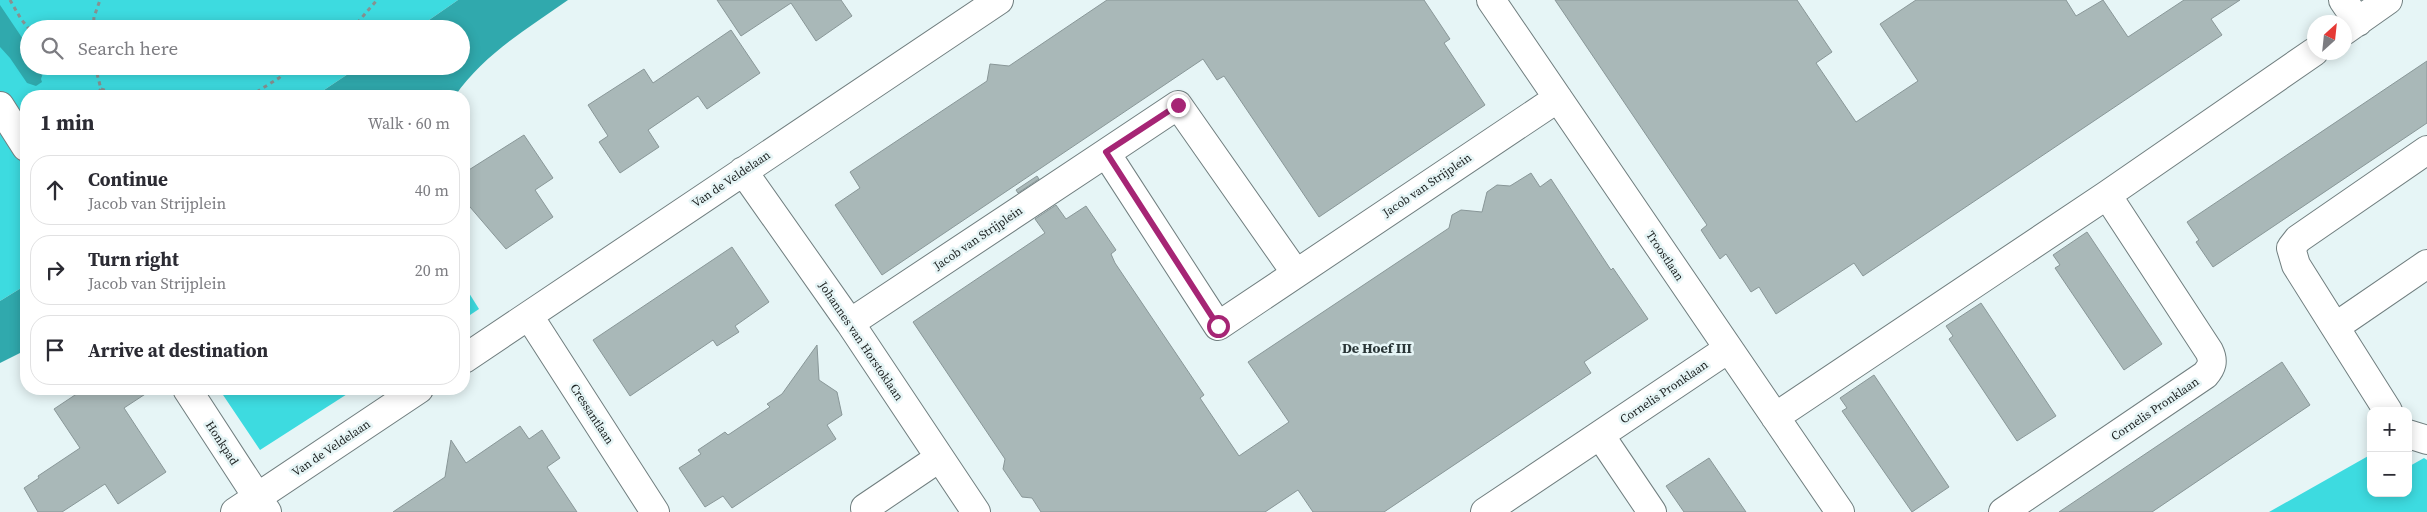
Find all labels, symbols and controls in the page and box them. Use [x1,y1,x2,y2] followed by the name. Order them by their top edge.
[2307,15,2352,60] north arrow
[20,20,470,75] search box
[38,34,66,62] icon: search
[78,35,178,61] text: Search here
[1167,94,1190,117] route end
[40,108,95,137] text: 1 min
[368,112,450,134] text: Walk · 60 m
[689,147,773,211] street label: Van de Veldelaan
[1379,149,1474,221] street label: Jacob van Strijplein
[88,166,168,192] text: Continue
[41,176,69,204] icon: ahead
[415,179,449,201] text: 40 m
[88,192,226,214] text: Jacob van Strijplein
[930,202,1025,274] street label: Jacob van Strijplein
[1642,228,1688,284] street label: Troostlaan
[88,246,179,272] text: Turn right
[41,256,69,284] icon: right
[415,259,449,281] text: 20 m
[88,272,226,294] text: Jacob van Strijplein
[815,277,907,404] street label: Johannes van Horstoklaan
[1207,315,1230,338] route start
[41,336,69,364] icon: arrive
[88,337,268,363] text: Arrive at destination
[1342,338,1412,358] district label: De Hoef III
[1617,357,1711,427] street label: Cornelis Pronklaan
[2108,374,2202,444] street label: Cornelis Pronklaan
[566,381,618,447] street label: Cressantlaan
[2367,407,2412,497] map controls
[2367,407,2412,452] button: +
[289,416,373,480] street label: Van de Veldelaan
[202,418,242,468] street label: Honkpad
[2367,452,2412,497] button: −

